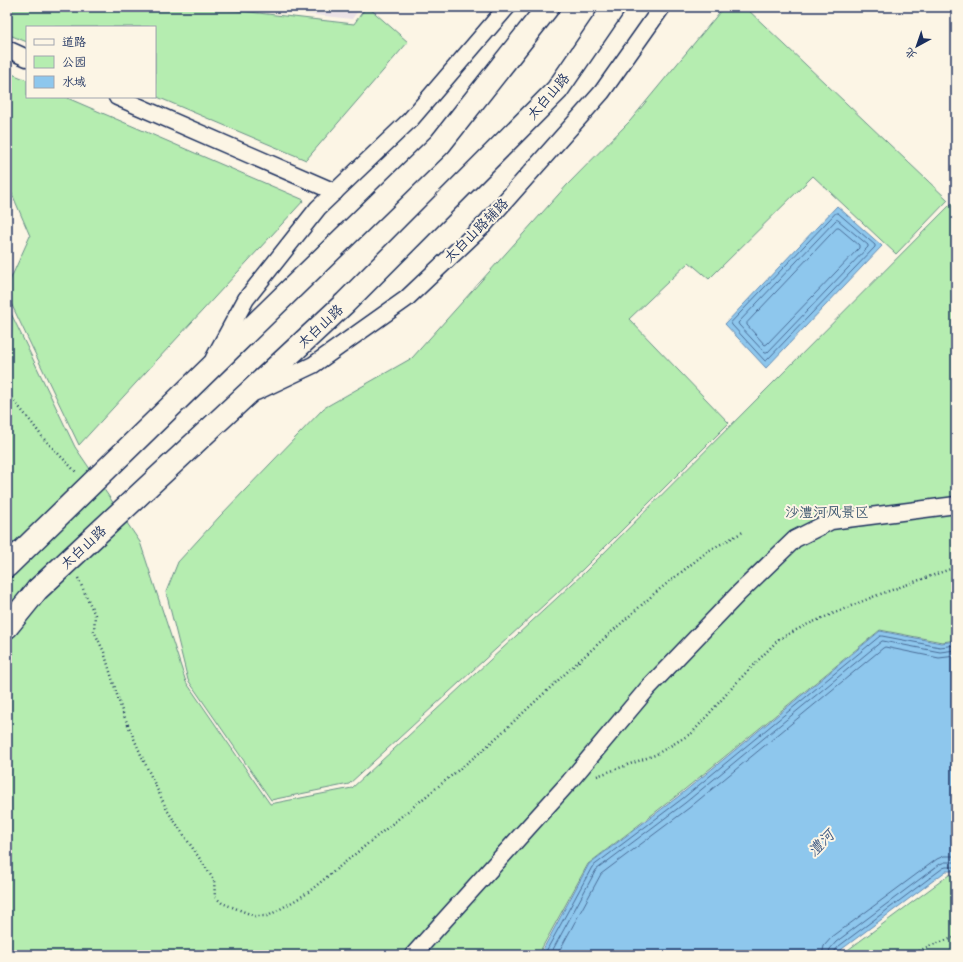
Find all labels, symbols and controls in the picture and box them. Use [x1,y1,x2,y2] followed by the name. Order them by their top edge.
[26,26,156,98] legend
[897,26,937,66] north arrow
[62,35,86,49] text: 道路
[903,45,919,62] text: 北
[62,55,86,69] text: 公园
[524,70,573,123] street label: 太白山路
[62,75,86,89] text: 水域
[441,195,512,266] street label: 太白山路辅路
[294,301,347,352] street label: 太白山路
[785,504,869,521] park label: 沙澧河风景区
[57,522,110,573] street label: 太白山路
[804,824,840,860] water label: 澧河

